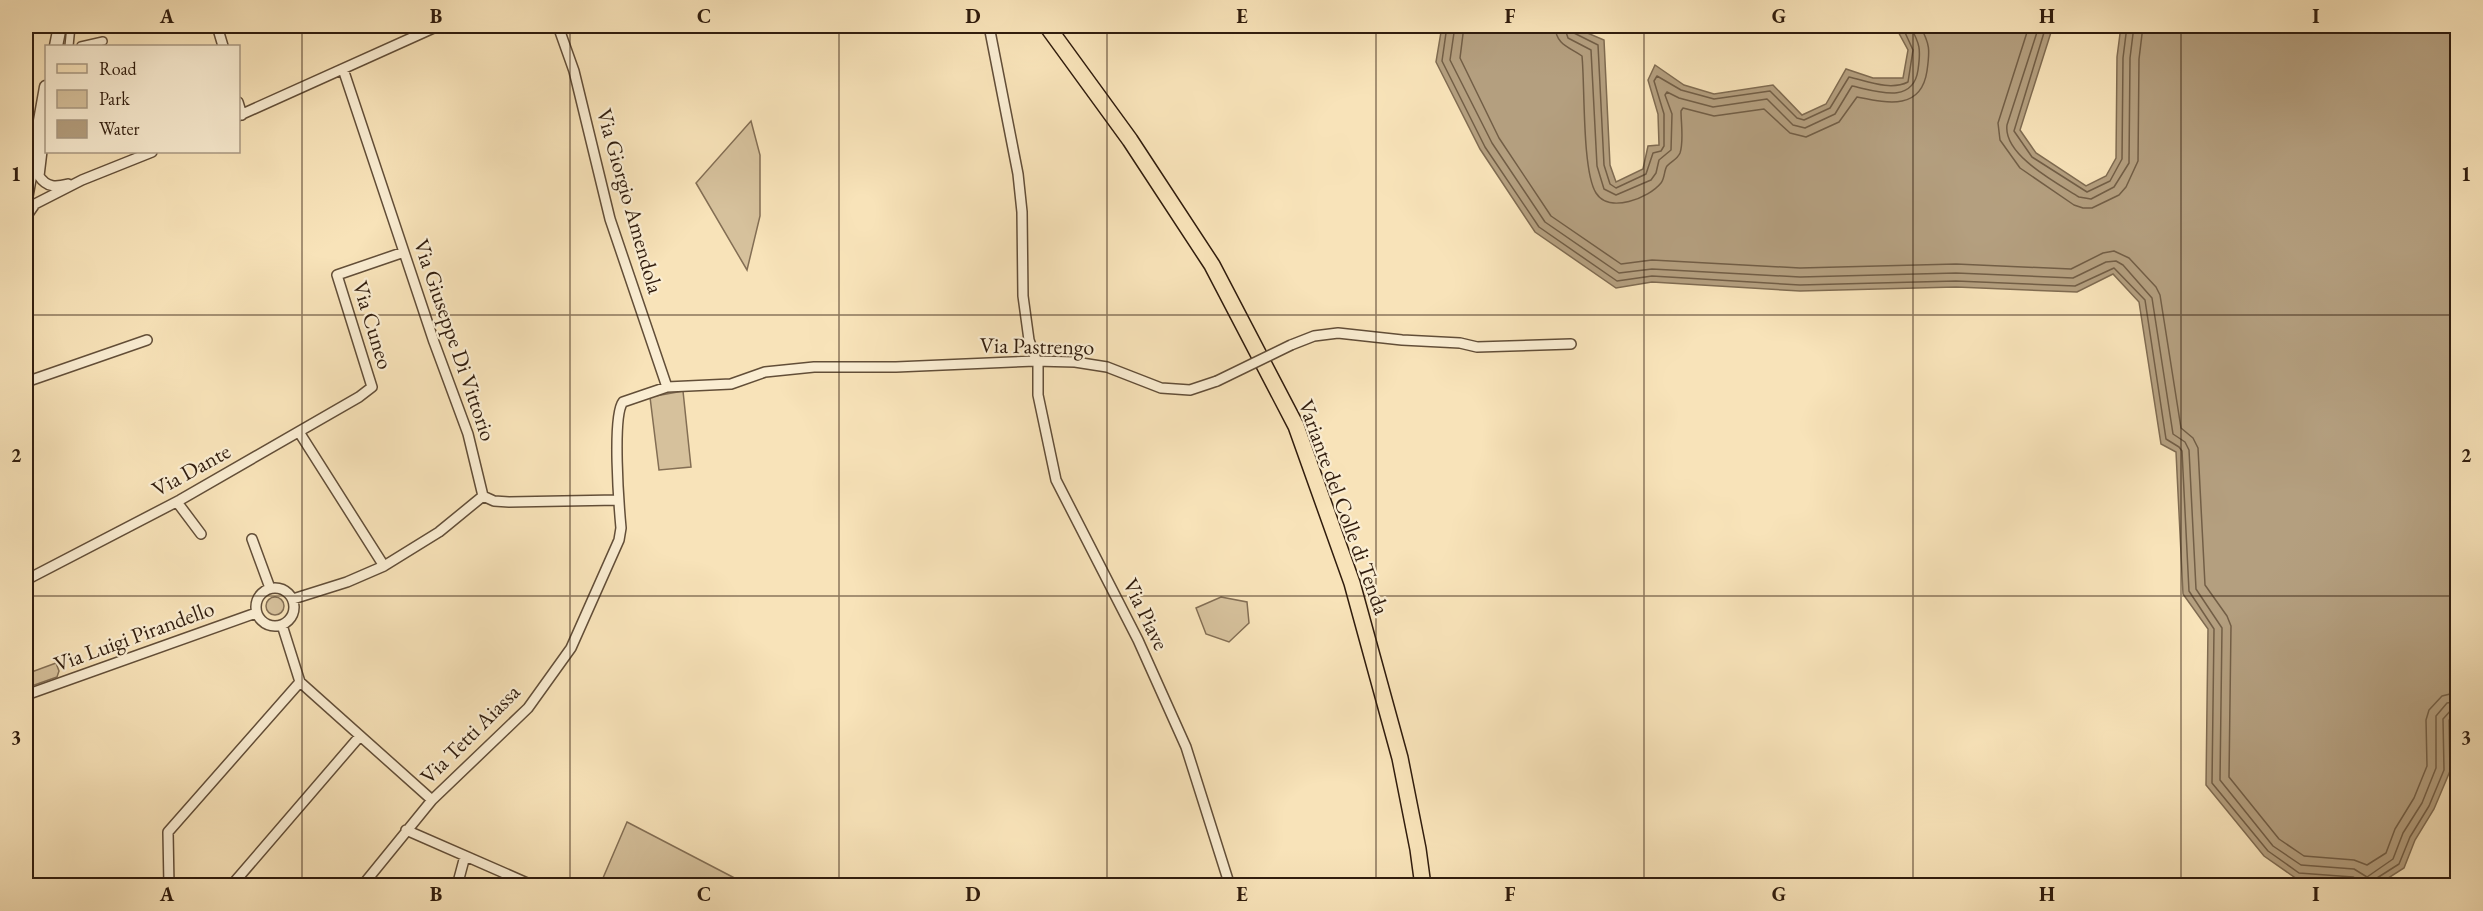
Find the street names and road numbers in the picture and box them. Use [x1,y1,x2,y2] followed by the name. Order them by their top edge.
[590,105,670,297] street label: Via Giorgio Amendola
[407,235,503,445] street label: Via Giuseppe Di Vittorio
[346,277,400,373] street label: Via Cuneo
[979,331,1095,362] street label: Via Pastrengo
[1292,395,1397,619] street label: Variante del Colle di Tenda
[147,436,236,503] street label: Via Dante
[1116,573,1176,655] street label: Via Piave
[50,594,218,678] street label: Via Luigi Pirandello
[414,678,526,790] street label: Via Tetti Aiassa

